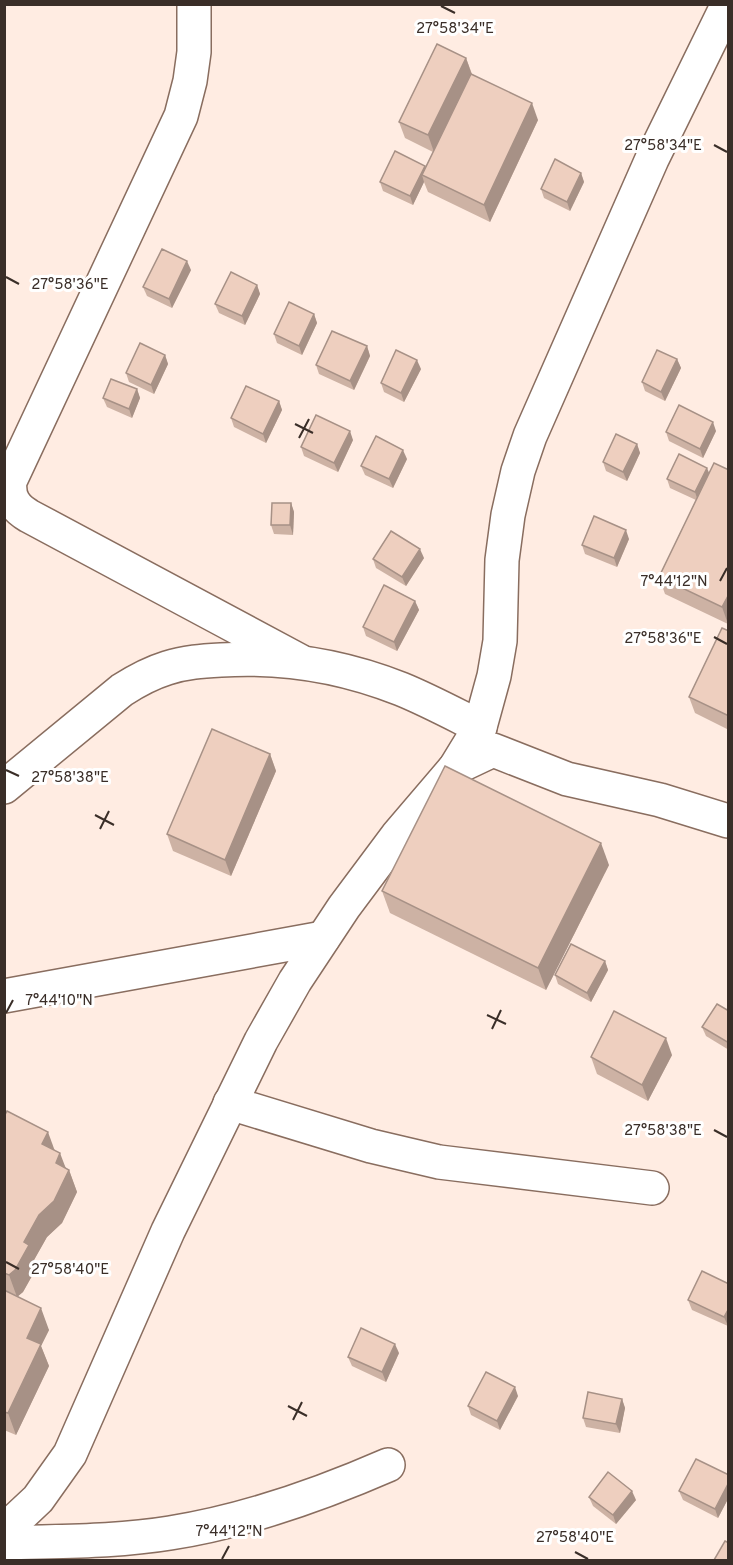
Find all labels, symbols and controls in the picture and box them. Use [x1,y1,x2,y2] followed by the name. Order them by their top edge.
[416,20,494,39] text: 27°58'34"E
[624,137,702,156] text: 27°58'34"E
[31,276,109,295] text: 27°58'36"E
[640,573,708,592] text: 7°44'12"N
[624,630,702,649] text: 27°58'36"E
[31,769,109,788] text: 27°58'38"E
[25,992,93,1011] text: 7°44'10"N
[624,1122,702,1141] text: 27°58'38"E
[31,1261,109,1280] text: 27°58'40"E
[195,1523,263,1542] text: 7°44'12"N
[536,1529,614,1548] text: 27°58'40"E

